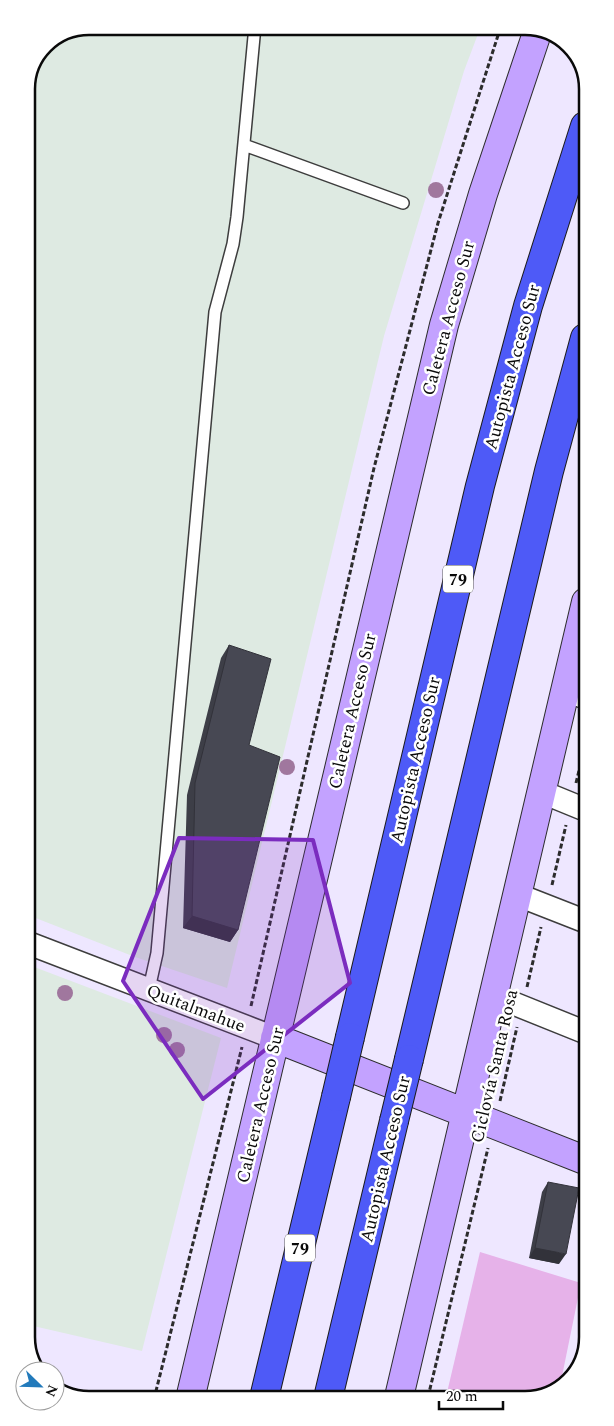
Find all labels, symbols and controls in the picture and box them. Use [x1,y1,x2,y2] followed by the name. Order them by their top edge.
[415,238,482,399] street label: Caletera Acceso Sur
[477,281,548,453] street label: Autopista Acceso Sur
[443,566,473,592] road number: 79
[321,630,384,792] street label: Caletera Acceso Sur
[383,674,448,846] street label: Autopista Acceso Sur
[142,977,249,1040] street label: Quitalmahue
[464,986,525,1146] street label: Ciclovía Santa Rosa
[229,1024,292,1186] street label: Caletera Acceso Sur
[353,1073,418,1245] street label: Autopista Acceso Sur
[285,1234,315,1262] road number: 79
[15,1361,65,1411] north arrow
[439,1378,503,1410] scale bar
[40,1382,63,1400] text: N
[446,1385,478,1408] text: 20 m

